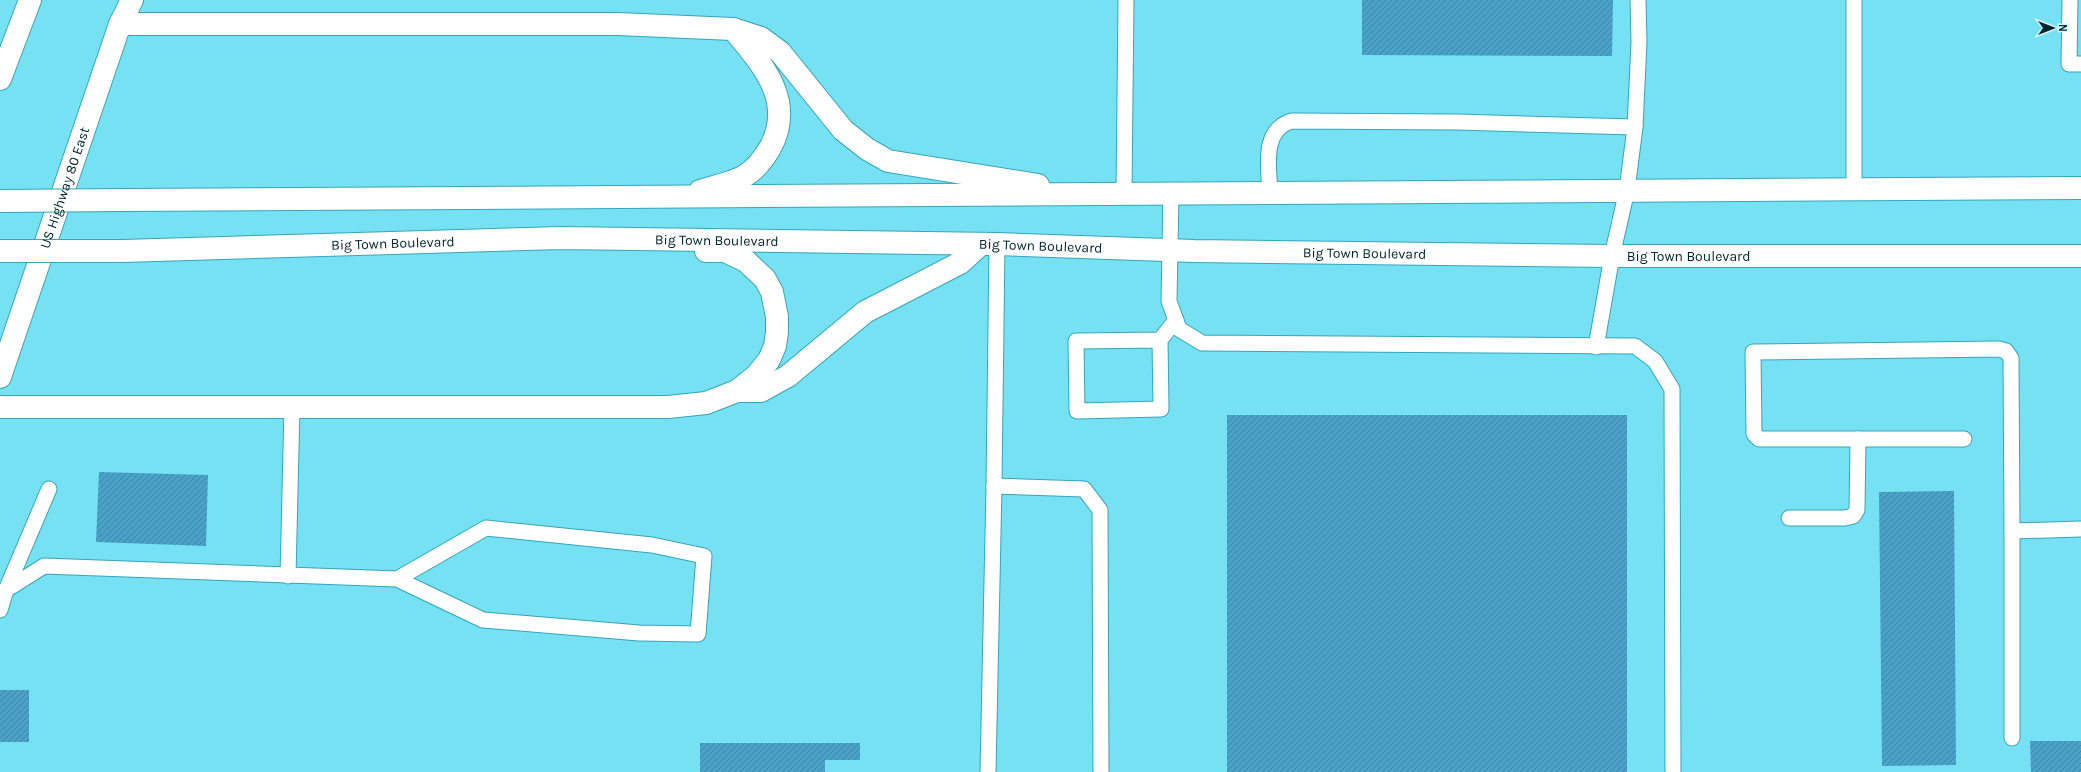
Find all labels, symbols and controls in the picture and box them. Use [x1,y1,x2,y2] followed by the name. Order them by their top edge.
[2033,8,2073,48] north arrow
[2056,24,2069,32] text: N
[36,125,93,251] street label: US Highway 80 East
[655,231,779,249] street label: Big Town Boulevard
[331,233,455,253] street label: Big Town Boulevard
[979,235,1103,256] street label: Big Town Boulevard
[1303,244,1427,262] street label: Big Town Boulevard
[1627,248,1750,265] street label: Big Town Boulevard

